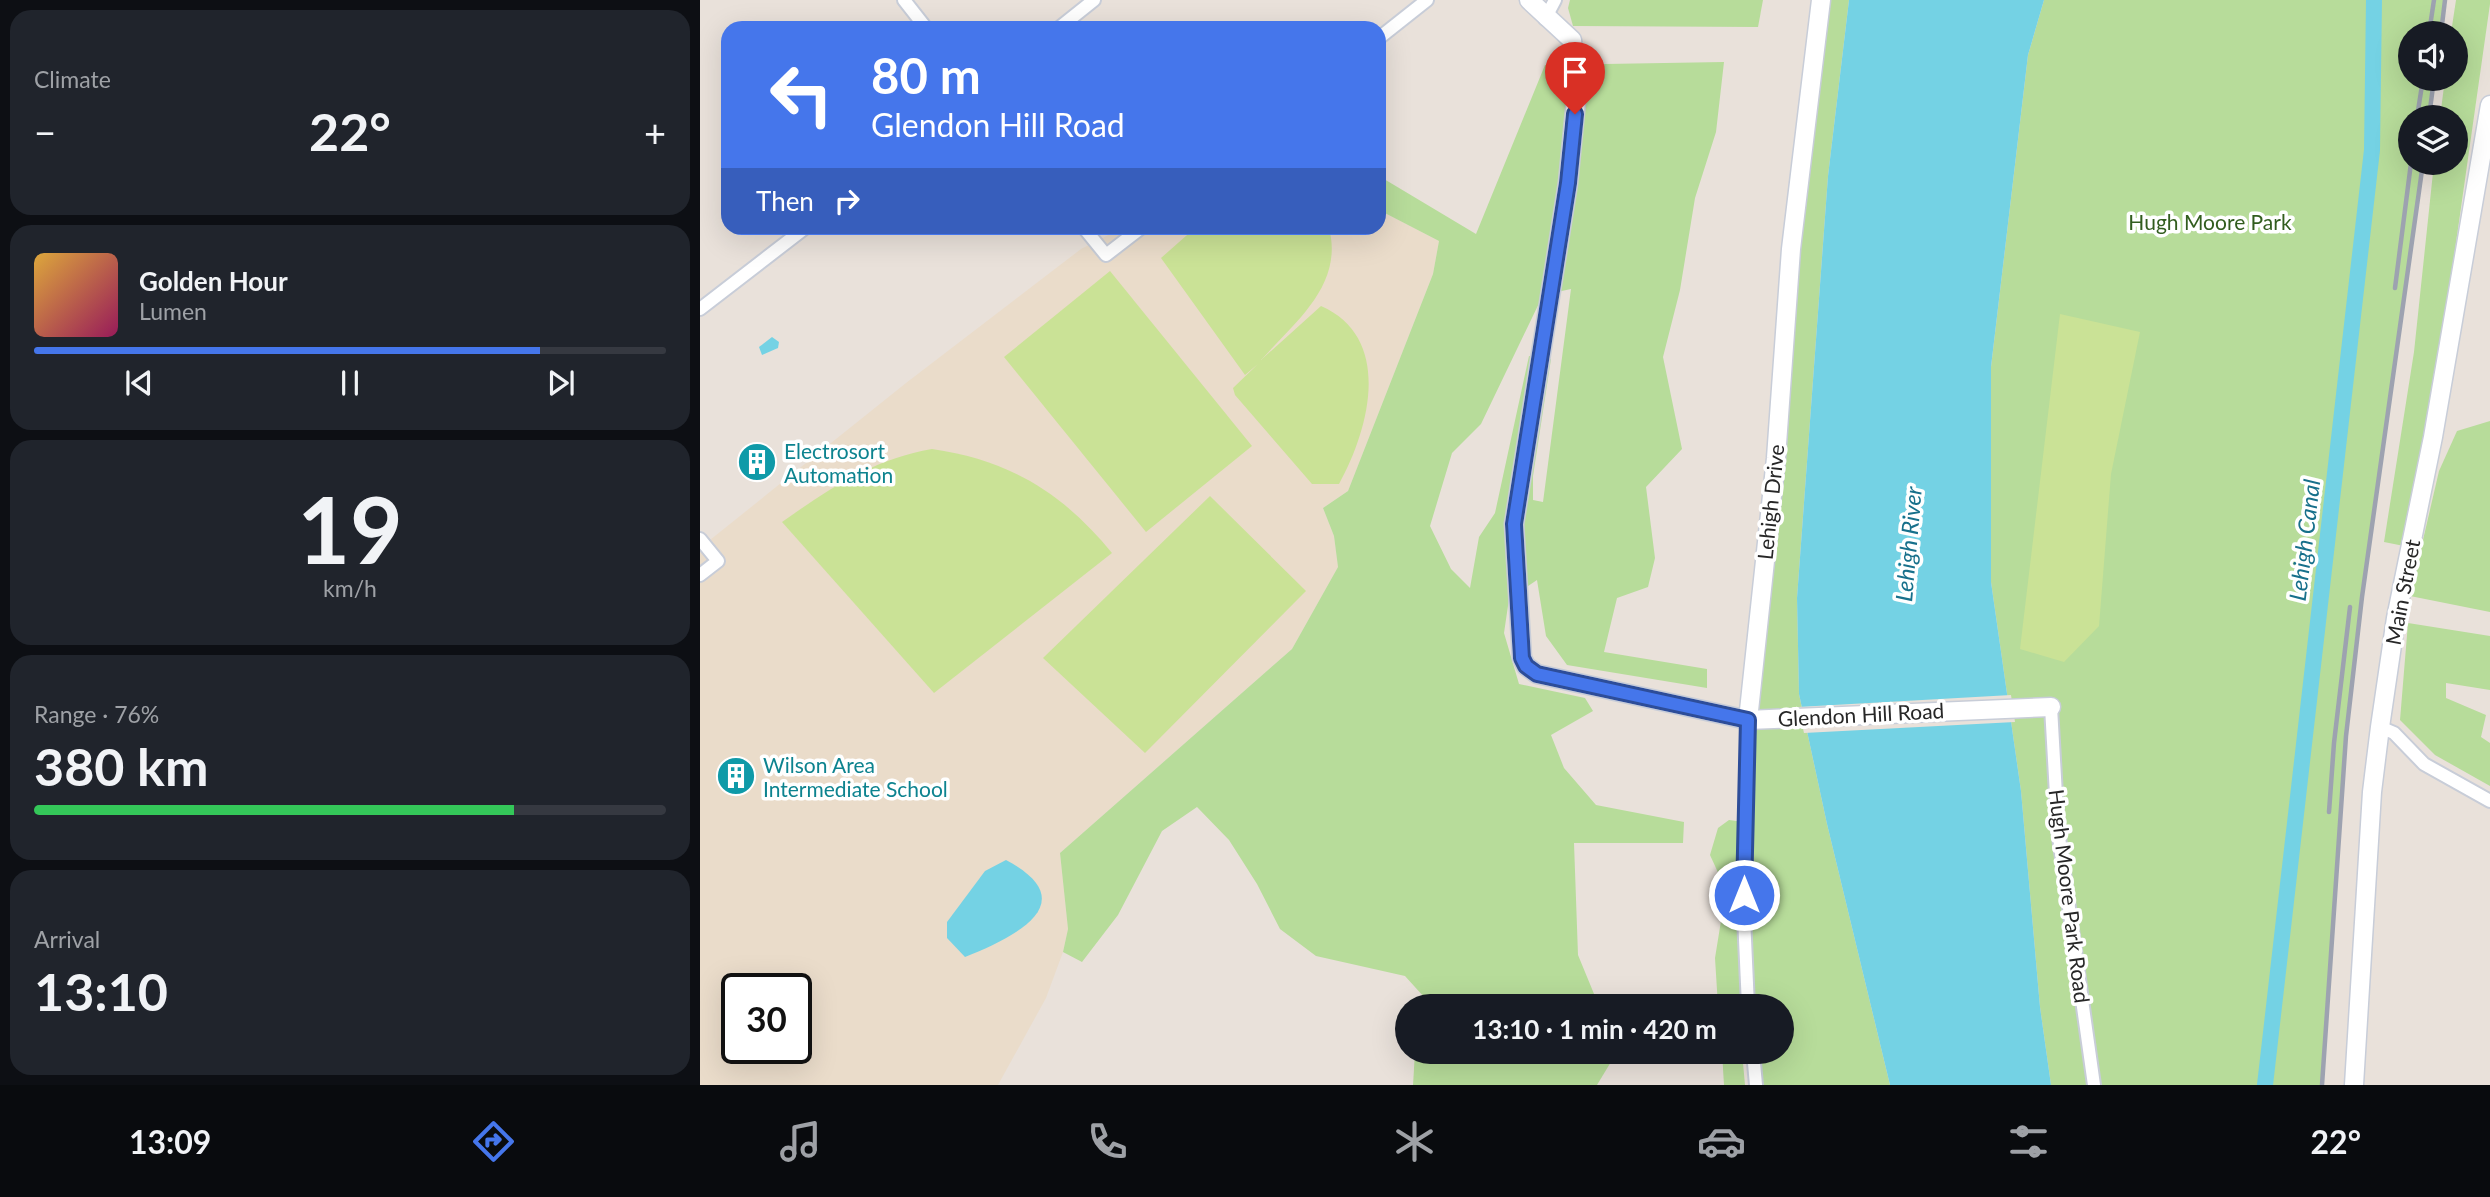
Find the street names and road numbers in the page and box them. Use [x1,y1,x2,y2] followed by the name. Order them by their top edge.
[1752,443,1788,561] street label: Lehigh Drive
[2380,537,2425,647] street label: Main Street
[1777,697,1945,731] street label: Glendon Hill Road
[2044,788,2096,1004] street label: Hugh Moore Park Road

